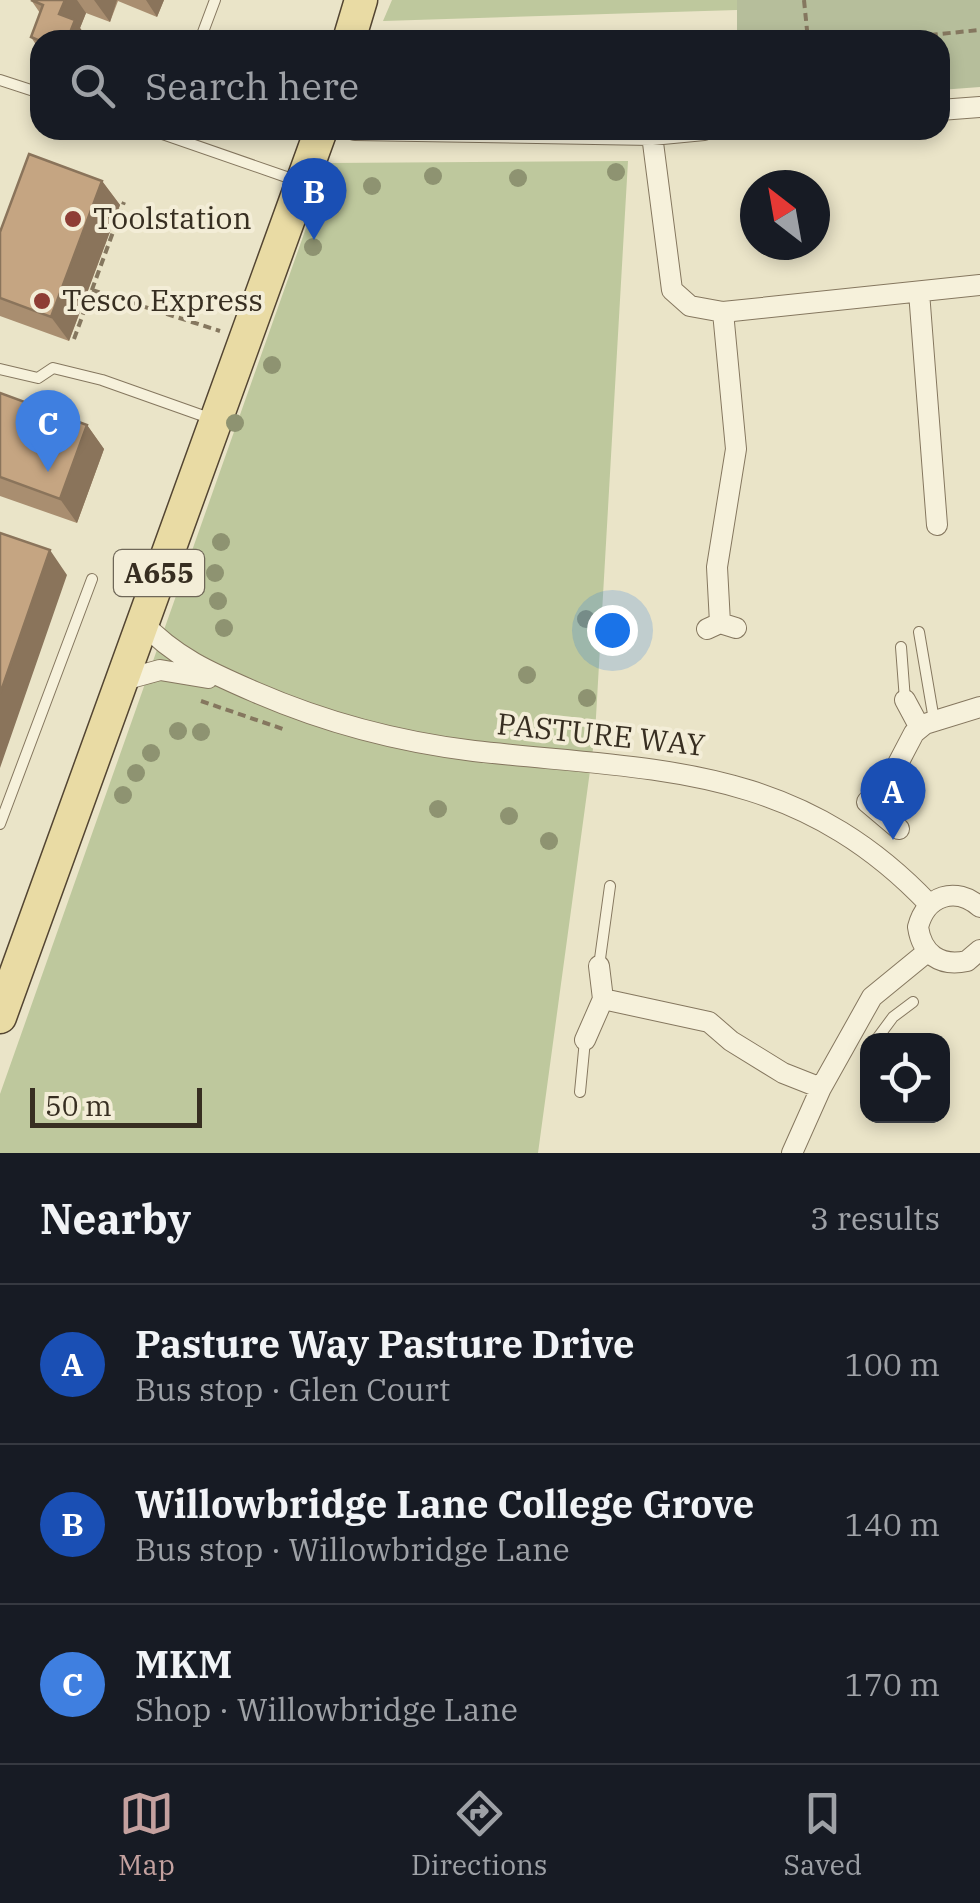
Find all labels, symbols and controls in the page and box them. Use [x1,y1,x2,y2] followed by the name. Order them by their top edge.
[30,30,950,140] search box
[65,58,120,113] icon: search
[145,61,359,110] text: Search here
[282,158,346,240] pin: B
[740,170,830,260] north arrow
[93,198,252,237] place label: Toolstation
[62,208,84,230] marker: Toolstation
[62,280,263,319] place label: Tesco Express
[31,290,53,312] marker: Tesco Express
[15,390,80,472] pin: C
[114,550,204,596] road number: A655
[587,605,638,656] your location
[495,703,707,764] street label: PASTURE WAY
[860,758,926,840] pin: A
[860,1033,950,1123] map controls
[860,1033,950,1123] button: locate
[30,1083,202,1128] scale bar
[45,1087,112,1124] text: 50 m
[40,1191,191,1246] text: Nearby
[810,1197,940,1239] text: 3 results
[135,1319,634,1368] text: Pasture Way Pasture Drive
[61,1343,84,1385] text: A
[844,1343,940,1385] text: 100 m
[135,1368,450,1410] text: Bus stop · Glen Court
[135,1479,754,1528] text: Willowbridge Lane College Grove
[61,1503,84,1545] text: B
[844,1503,940,1545] text: 140 m
[135,1528,570,1570] text: Bus stop · Willowbridge Lane
[135,1639,232,1688] text: MKM
[62,1663,83,1705] text: C
[844,1663,940,1705] text: 170 m
[135,1688,518,1730] text: Shop · Willowbridge Lane
[118,1786,175,1883] tab: Map
[411,1786,548,1883] tab: Directions
[784,1786,862,1883] tab: Saved

